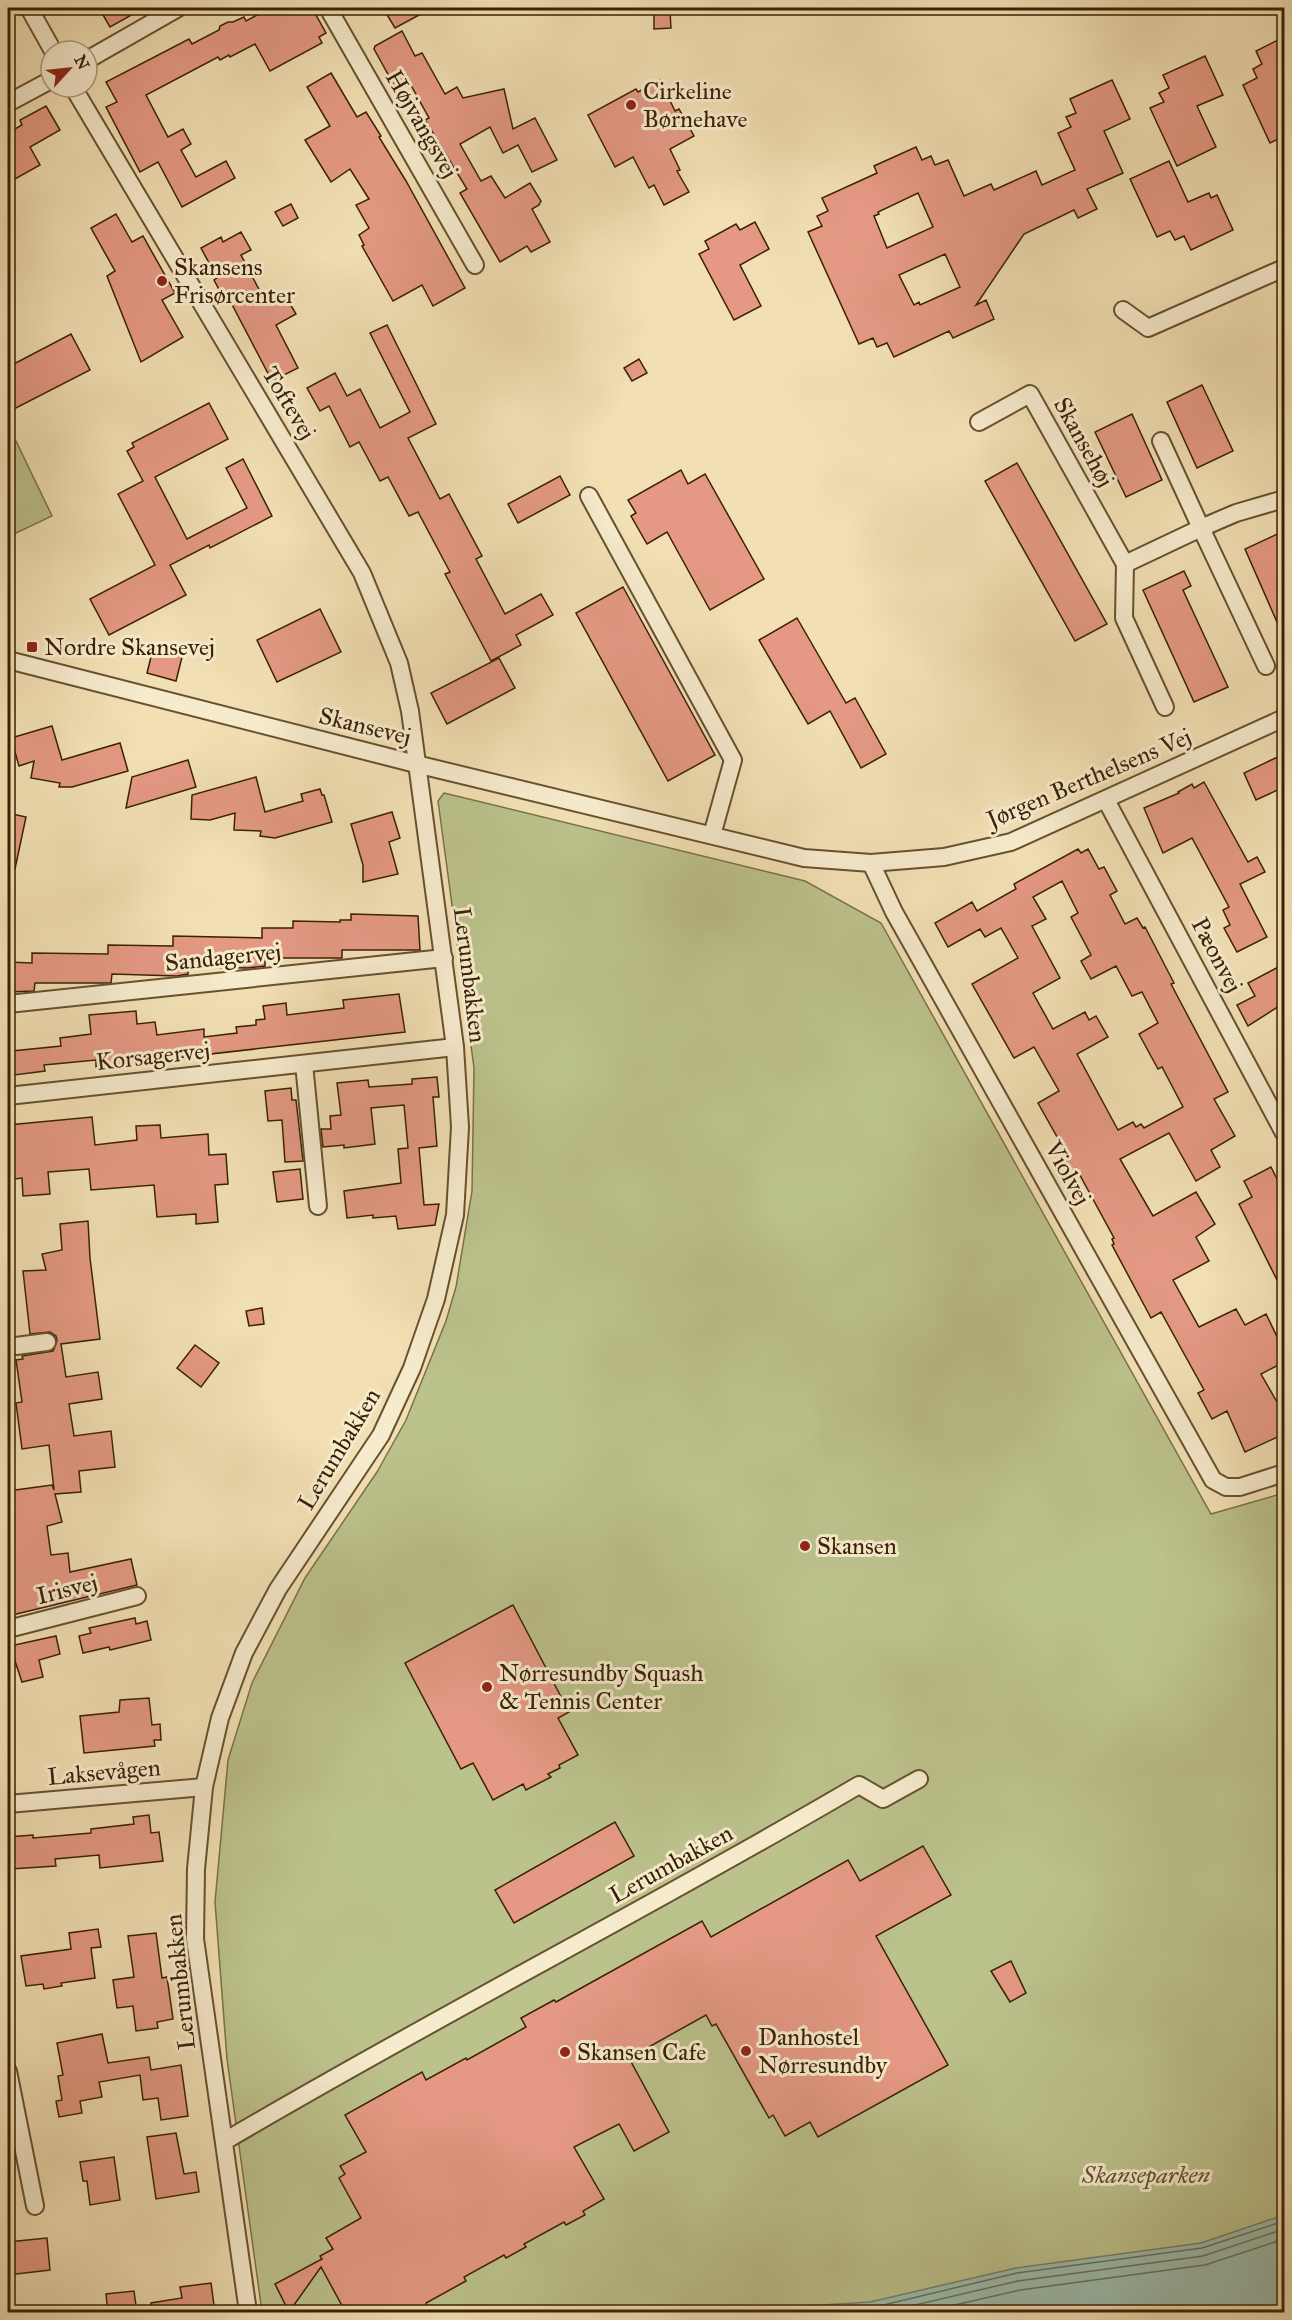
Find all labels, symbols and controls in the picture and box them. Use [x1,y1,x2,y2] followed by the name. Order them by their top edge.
[39,39,99,99] north arrow
[70,52,94,73] text: N
[379,64,465,184] street label: Højvangsvej
[643,76,747,134] place label: Cirkeline Børnehave
[624,98,638,112] marker: Cirkeline Børnehave
[174,252,295,310] place label: Skansens Frisørcenter
[155,274,169,288] marker: Skansens Frisørcenter
[255,361,323,445] street label: Toftevej
[1047,392,1121,492] street label: Skansehøj
[44,632,215,662] place label: Nordre Skansevej
[25,640,39,654] marker: Nordre Skansevej
[316,700,414,752] street label: Skansevej
[979,721,1196,836] street label: Jørgen Berthelsens Vej
[447,905,493,1045] street label: Lerumbakken
[1185,912,1249,998] street label: Pæonvej
[163,936,283,978] street label: Sandagervej
[95,1035,211,1077] street label: Korsagervej
[1038,1135,1098,1210] street label: Violvej
[291,1383,387,1515] street label: Lerumbakken
[817,1531,897,1561] place label: Skansen
[798,1539,812,1553] marker: Skansen
[33,1567,101,1611] street label: Irisvej
[499,1658,704,1716] place label: Nørresundby Squash & Tennis Center
[480,1680,494,1694] marker: Nørresundby Squash & Tennis Center
[46,1752,162,1792] street label: Laksevågen
[604,1818,738,1910] street label: Lerumbakken
[158,1913,202,2051] street label: Lerumbakken
[758,2022,888,2080] place label: Danhostel Nørresundby
[577,2037,706,2067] place label: Skansen Cafe
[739,2044,753,2058] marker: Danhostel Nørresundby
[558,2045,572,2059] marker: Skansen Cafe
[1081,2160,1210,2190] park label: Skanseparken

